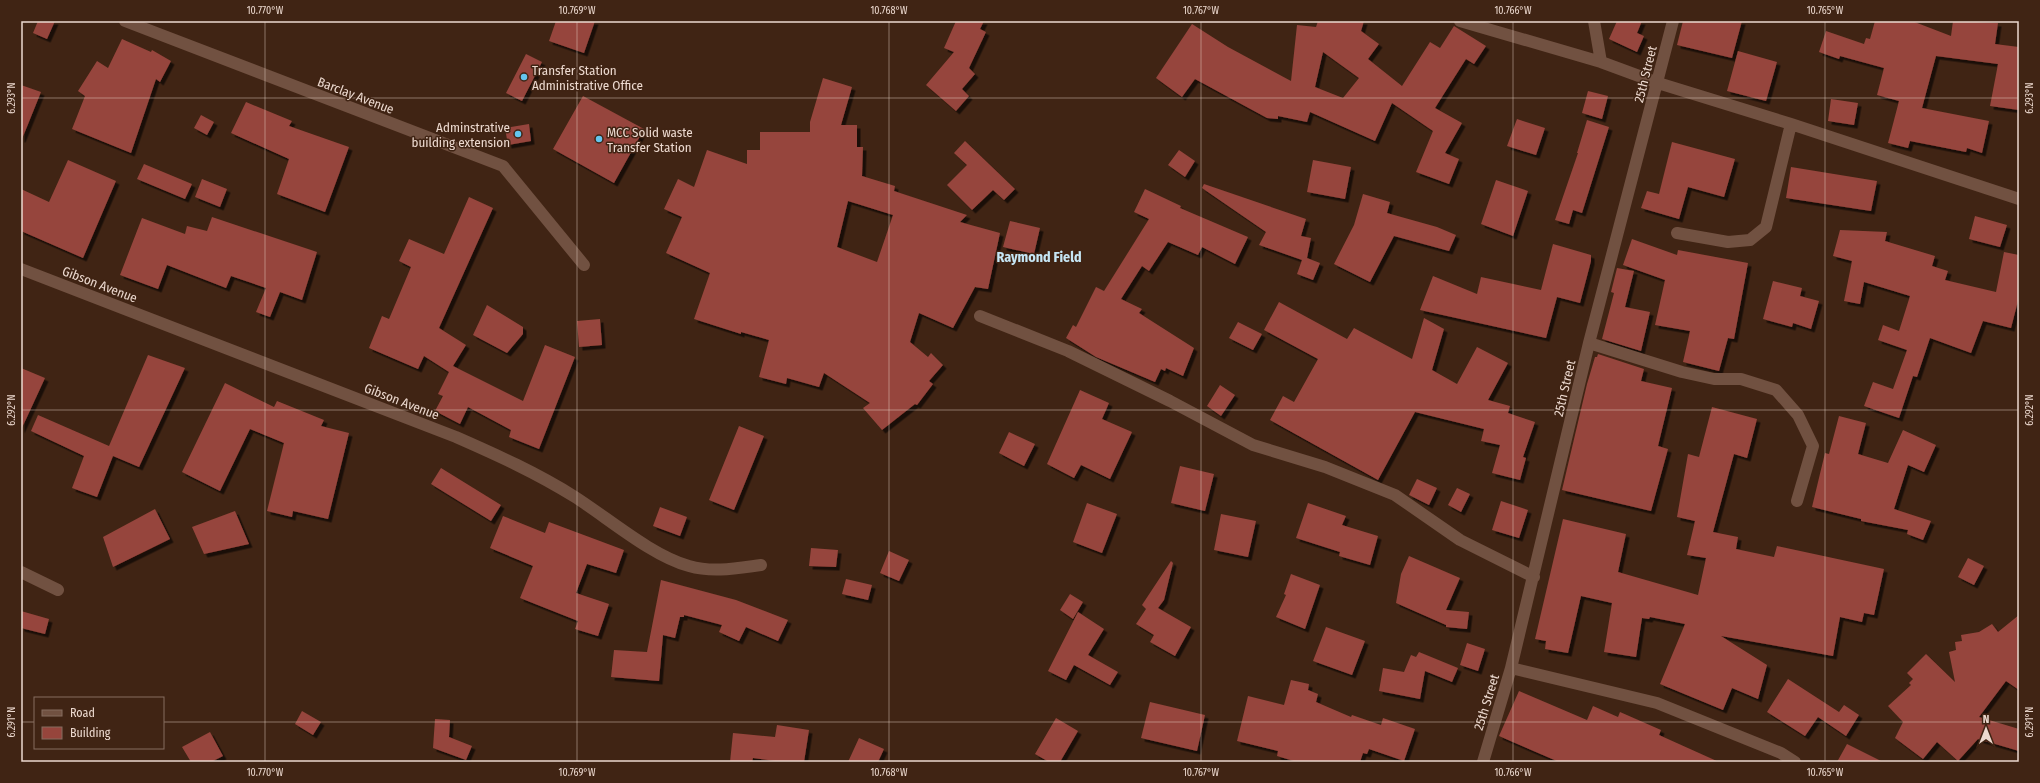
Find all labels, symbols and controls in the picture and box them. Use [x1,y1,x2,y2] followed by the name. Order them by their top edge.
[247,5,284,17] text: 10.770°W
[559,5,596,17] text: 10.769°W
[870,5,908,17] text: 10.768°W
[1183,5,1220,17] text: 10.767°W
[1494,5,1532,17] text: 10.766°W
[1807,5,1844,17] text: 10.765°W
[1631,44,1660,104] street label: 25th Street
[532,63,643,93] place label: Transfer Station Administrative Office
[519,72,529,82] marker: Transfer Station Administrative Office
[315,74,396,117] street label: Barclay Avenue
[6,82,18,114] text: 6.293°N
[2024,82,2036,114] text: 6.293°N
[412,120,510,150] place label: Adminstrative building extension
[607,125,693,155] place label: MCC Solid waste Transfer Station
[513,129,523,139] marker: Adminstrative building extension
[594,134,604,144] marker: MCC Solid waste Transfer Station
[996,249,1082,266] district label: Raymond Field
[60,263,139,306] street label: Gibson Avenue
[1551,358,1578,418] street label: 25th Street
[362,380,441,423] street label: Gibson Avenue
[6,394,18,426] text: 6.292°N
[2024,394,2036,426] text: 6.292°N
[1471,672,1502,732] street label: 25th Street
[34,697,164,749] legend
[70,706,95,720] text: Road
[6,707,18,737] text: 6.291°N
[2024,707,2036,737] text: 6.291°N
[1966,709,2006,749] north arrow
[1983,713,1989,726] text: N
[70,726,111,740] text: Building
[247,767,284,779] text: 10.770°W
[559,767,596,779] text: 10.769°W
[870,767,908,779] text: 10.768°W
[1183,767,1220,779] text: 10.767°W
[1494,767,1532,779] text: 10.766°W
[1807,767,1844,779] text: 10.765°W

